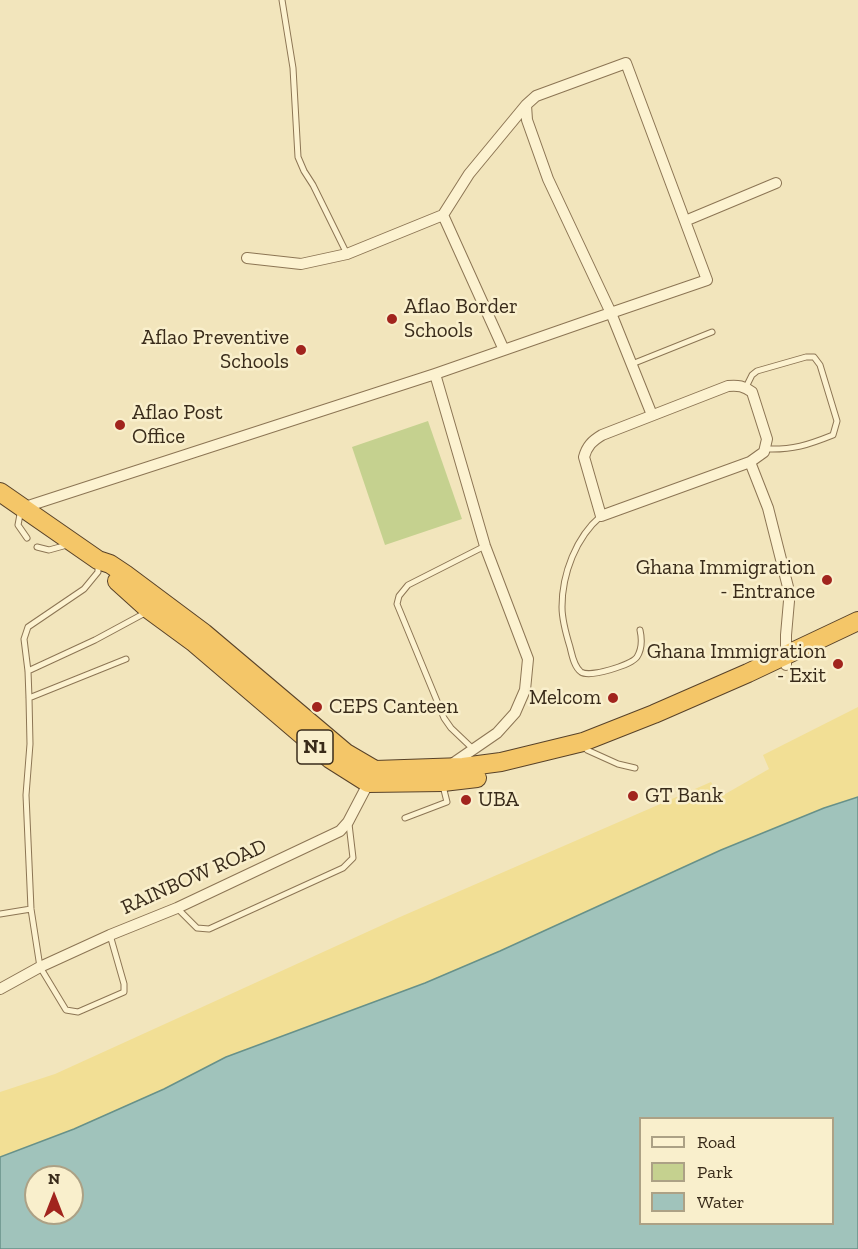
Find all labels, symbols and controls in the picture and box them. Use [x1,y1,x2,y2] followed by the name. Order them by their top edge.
[404,294,518,344] place label: Aflao Border Schools
[385,312,399,326] marker: Aflao Border Schools
[142,325,289,375] place label: Aflao Preventive Schools
[294,343,308,357] marker: Aflao Preventive Schools
[132,400,223,450] place label: Aflao Post Office
[113,418,127,432] marker: Aflao Post Office
[636,555,815,605] place label: Ghana Immigration - Entrance
[820,573,834,587] marker: Ghana Immigration - Entrance
[647,639,826,689] place label: Ghana Immigration - Exit
[831,657,845,671] marker: Ghana Immigration - Exit
[529,685,601,711] place label: Melcom
[606,691,620,705] marker: Melcom
[329,694,458,720] place label: CEPS Canteen
[310,700,324,714] marker: CEPS Canteen
[297,730,333,764] road number: N1
[645,783,723,809] place label: GT Bank
[478,787,519,813] place label: UBA
[626,789,640,803] marker: GT Bank
[459,793,473,807] marker: UBA
[117,834,271,920] street label: RAINBOW ROAD
[639,1117,834,1225] legend
[697,1131,736,1153] text: Road
[697,1161,733,1183] text: Park
[24,1165,84,1225] north arrow
[48,1169,60,1188] text: N
[697,1191,744,1213] text: Water

